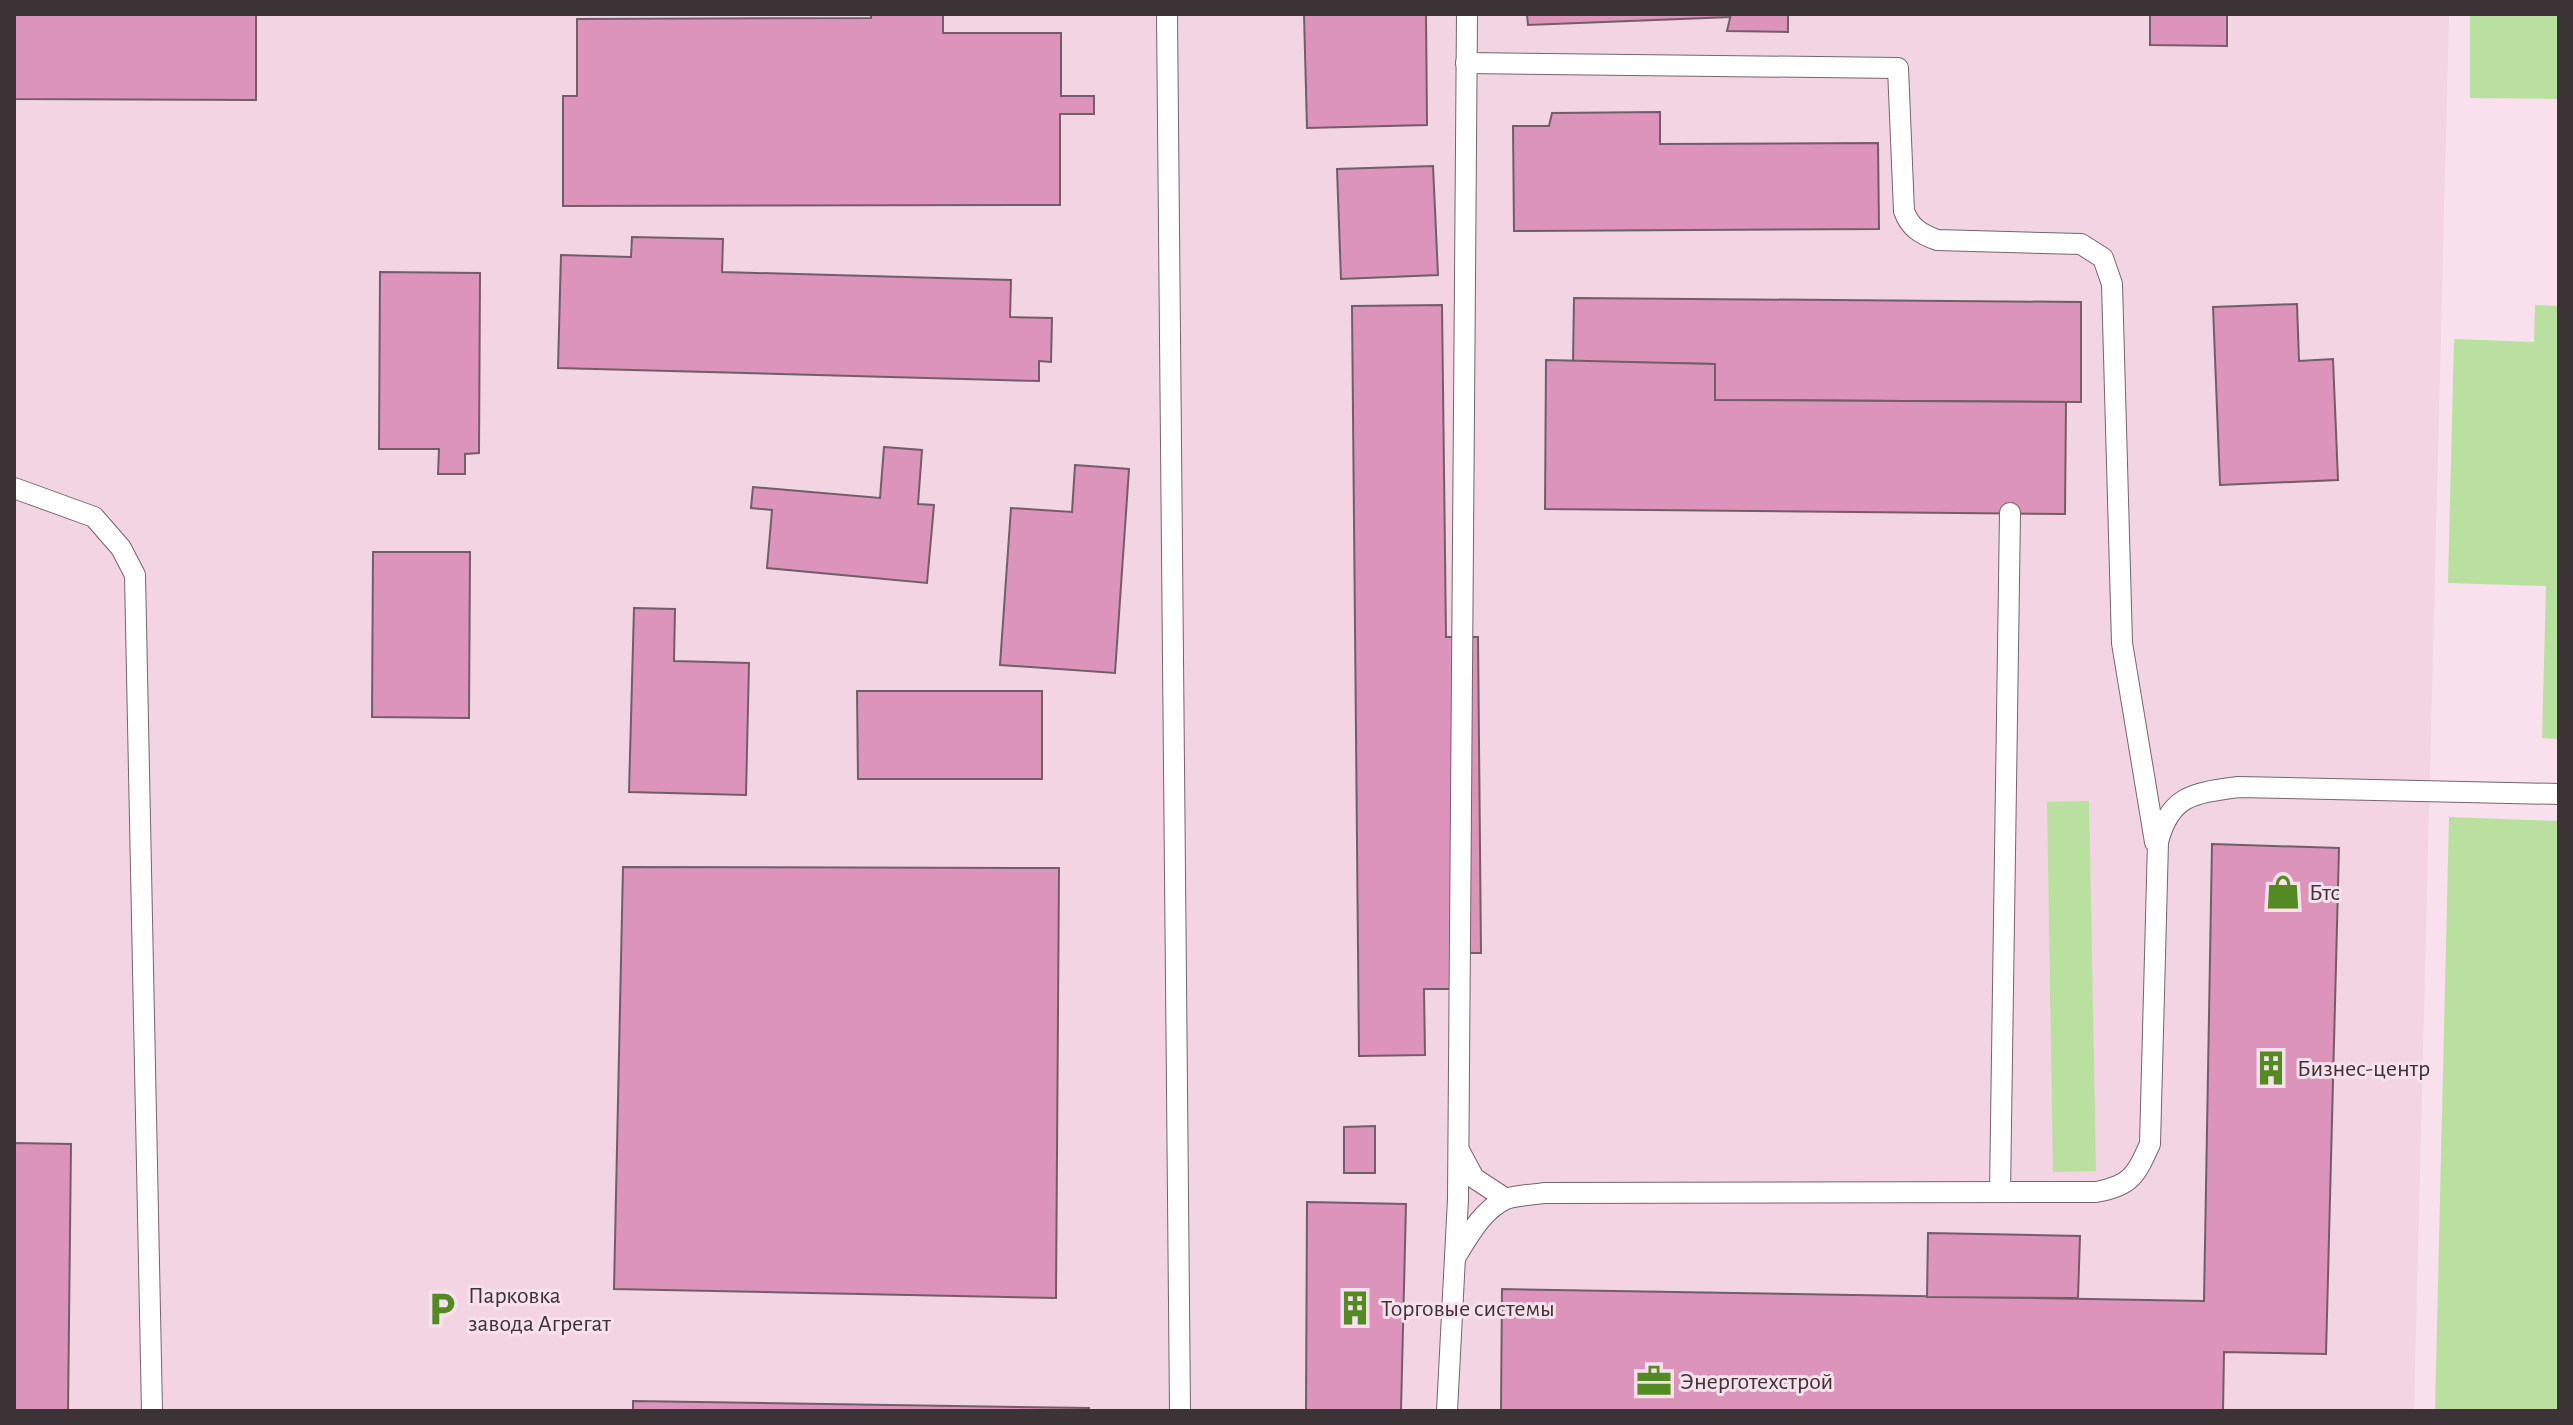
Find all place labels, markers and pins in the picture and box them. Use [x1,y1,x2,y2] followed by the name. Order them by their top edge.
[2264,873,2302,911] shop icon: Бтс
[2309,881,2340,905] place label: Бтс
[2252,1049,2290,1087] building icon: Бизнес-центр
[2297,1057,2430,1081] place label: Бизнес-центр
[468,1284,611,1336] place label: Парковка завода Агрегат
[1336,1289,1374,1327] building icon: Торговые системы
[423,1290,461,1328] parking icon: Парковка завода Агрегат
[1381,1297,1555,1321] place label: Торговые системы
[1635,1362,1673,1400] office icon: Энерготехстрой
[1680,1370,1833,1394] place label: Энерготехстрой

